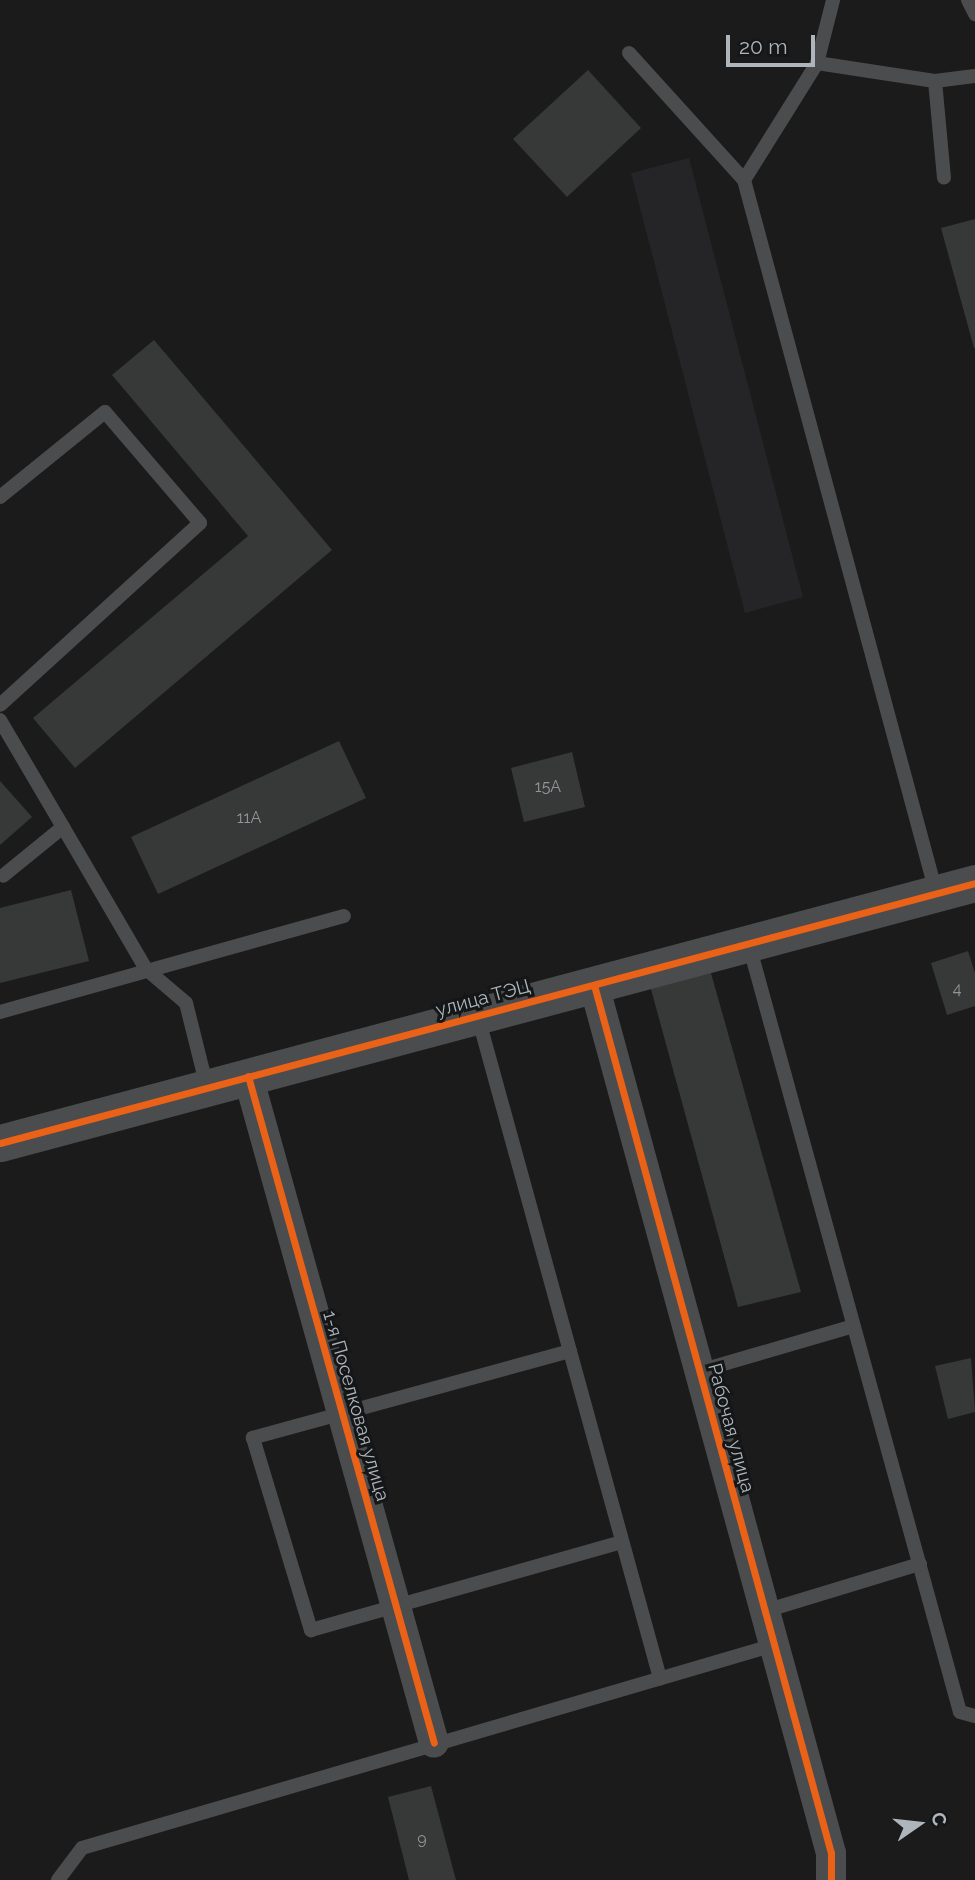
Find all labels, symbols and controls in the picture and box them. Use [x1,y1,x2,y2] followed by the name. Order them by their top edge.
[730,21,819,65] scale bar
[739,34,787,59] text: 20 m
[535,777,561,797] house number: 15А
[237,808,261,828] house number: 11А
[433,974,533,1022] street label: улица ТЭЦ
[953,979,961,999] house number: 4
[318,1308,394,1504] street label: 1-я Поселковая улица
[703,1361,759,1495] street label: Рабочая улица
[884,1789,954,1859] north arrow
[927,1810,952,1828] text: С
[417,1829,427,1849] house number: 9

